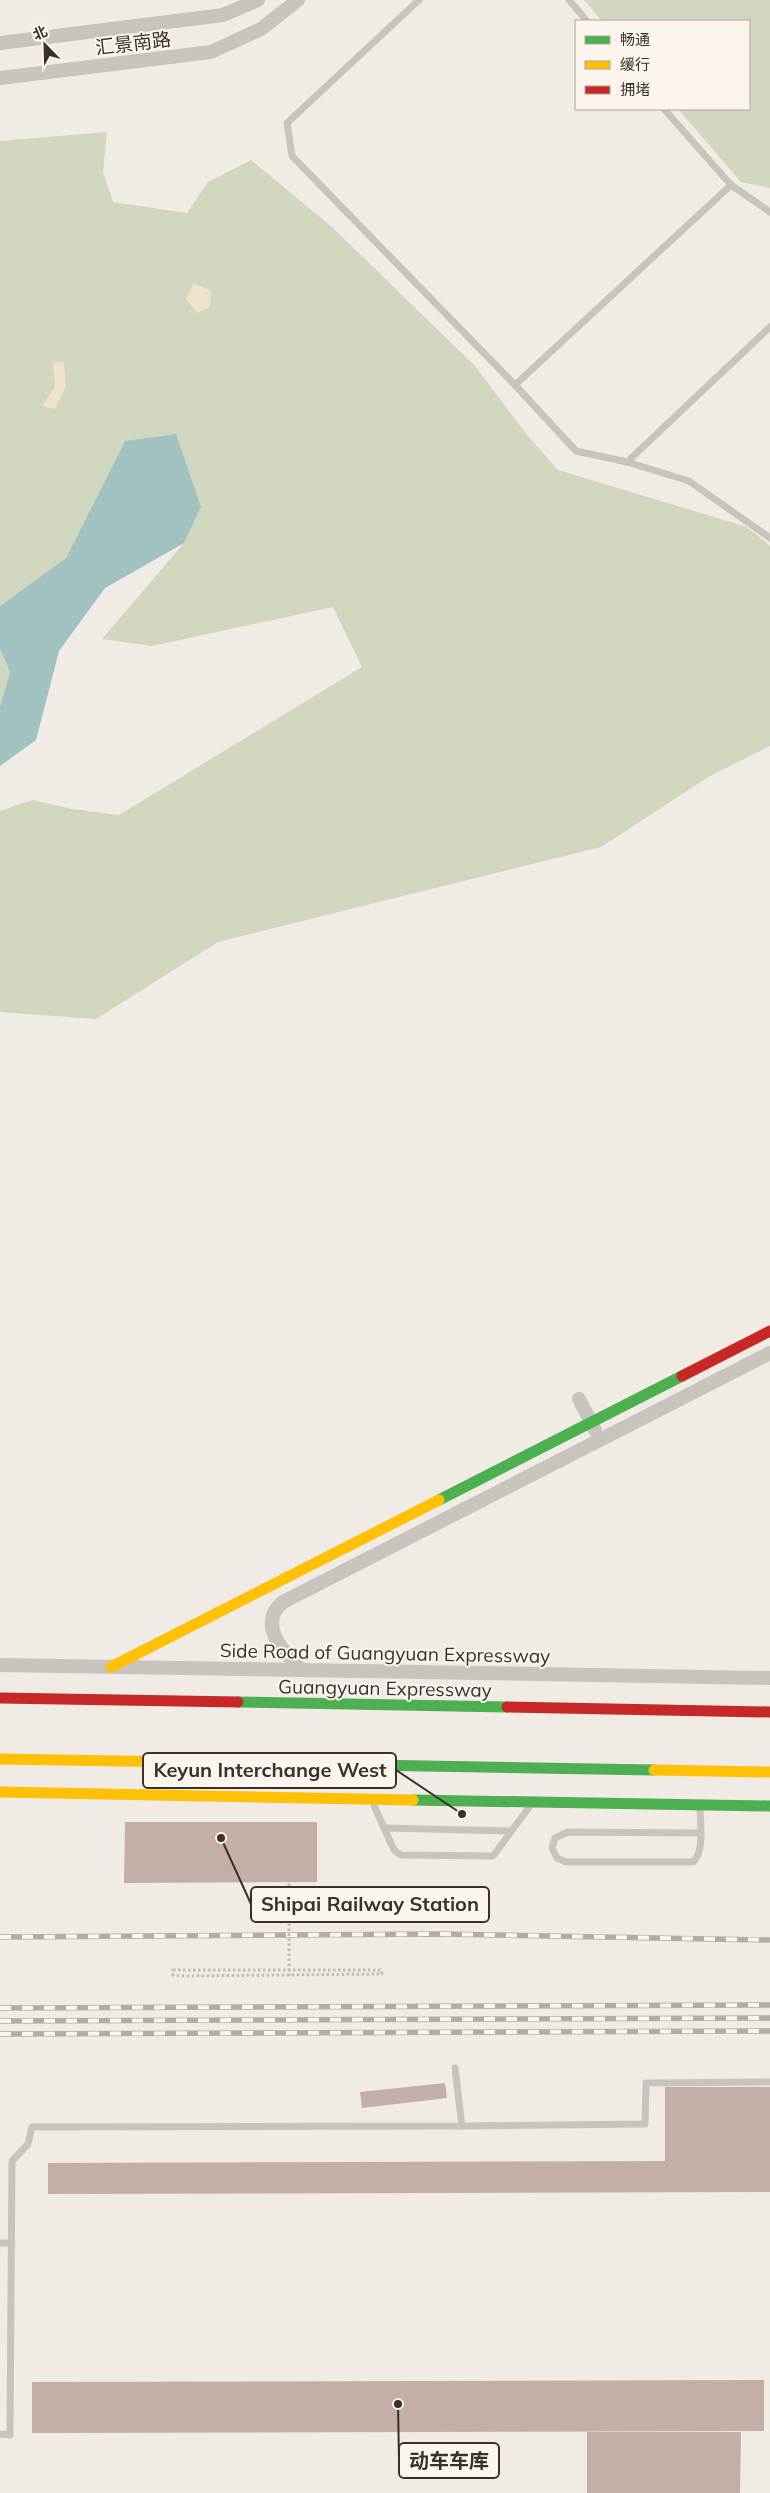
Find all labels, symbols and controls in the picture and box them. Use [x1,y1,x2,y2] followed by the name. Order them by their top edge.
[20,20,70,70] north arrow
[575,20,750,110] legend
[30,22,50,44] text: 北
[94,26,172,60] street label: 汇景南路
[620,30,650,49] text: 畅通
[620,55,650,74] text: 缓行
[620,80,650,99] text: 拥堵
[220,1638,550,1668] street label: Side Road of Guangyuan Expressway
[278,1674,492,1702] street label: Guangyuan Expressway
[143,1753,396,1788] callout: Keyun Interchange West
[153,1757,387,1782] text: Keyun Interchange West
[251,1887,489,1922] callout: Shipai Railway Station
[261,1891,479,1916] text: Shipai Railway Station
[399,2443,499,2478] callout: 动车车库
[409,2448,489,2473] text: 动车车库

